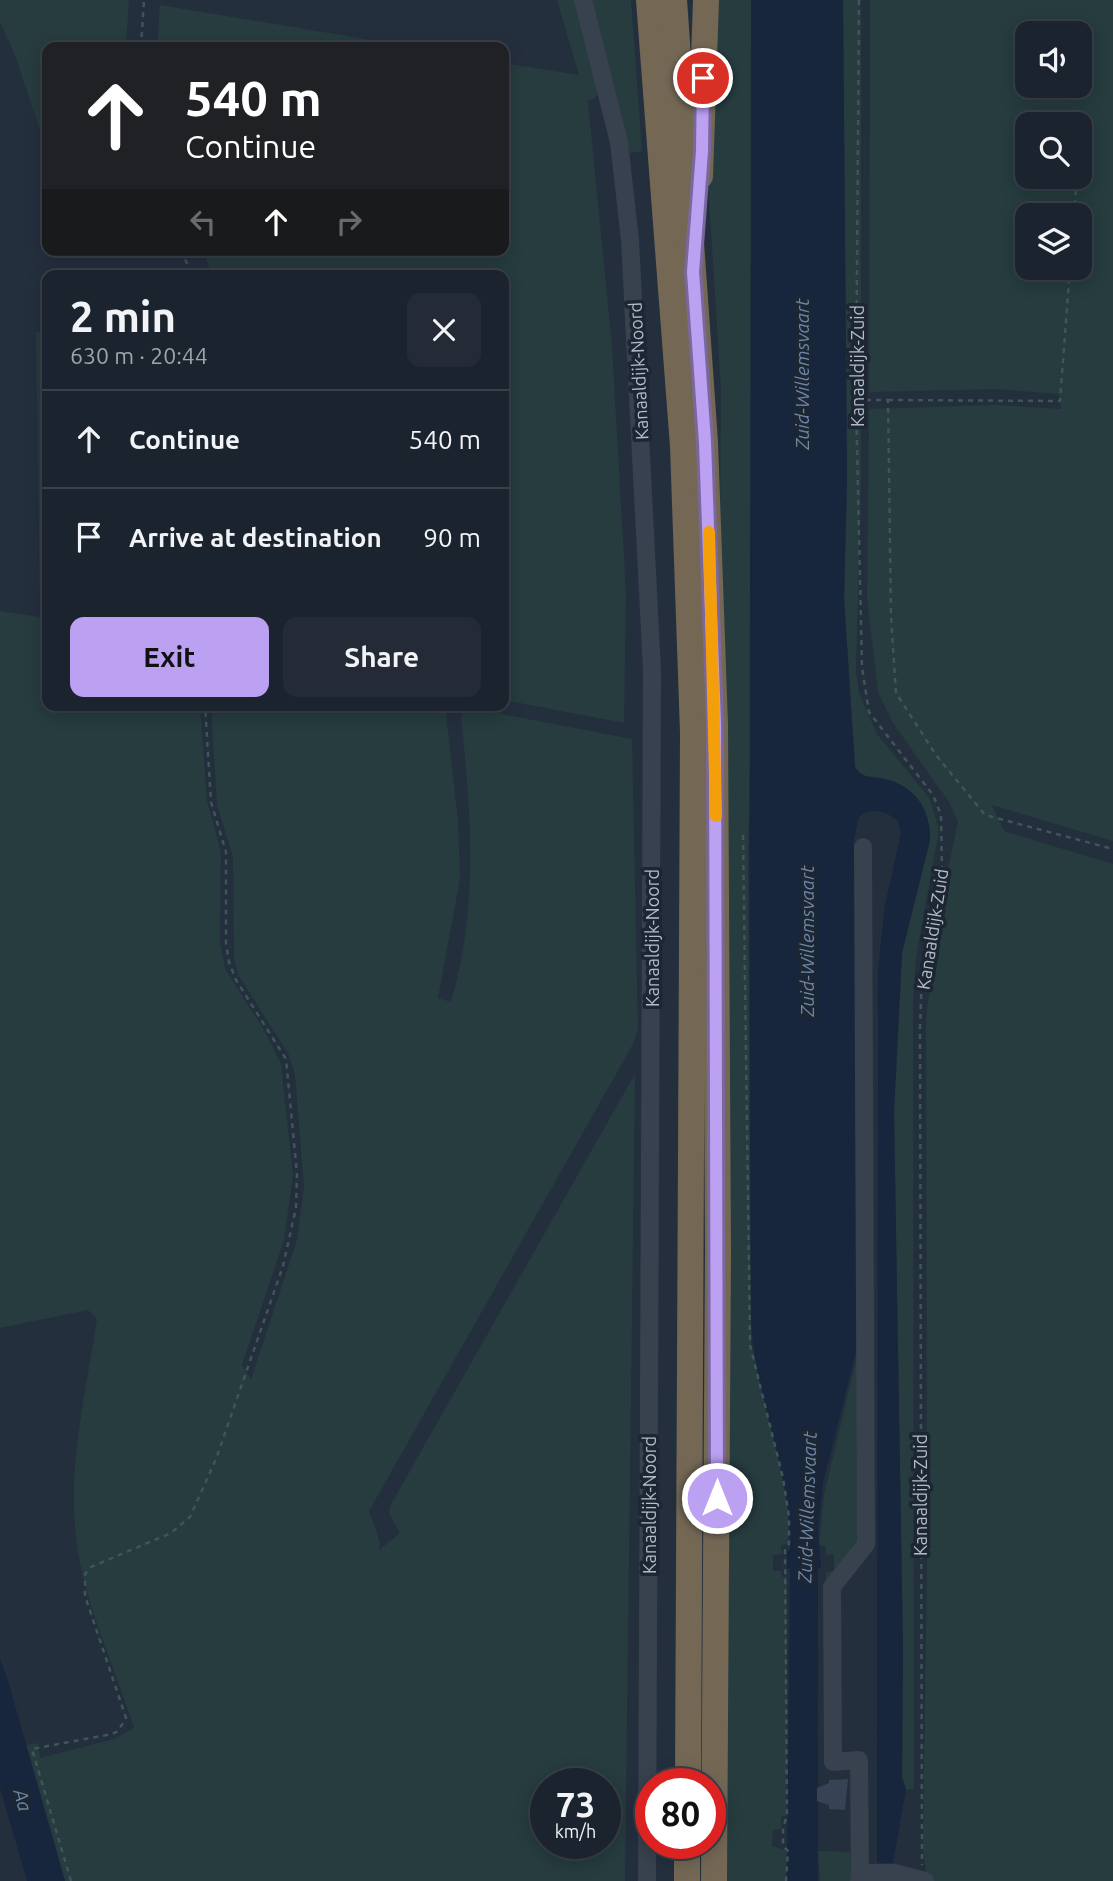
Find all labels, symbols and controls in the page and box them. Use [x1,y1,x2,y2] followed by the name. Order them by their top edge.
[1015,21,1092,280] map controls
[1015,21,1092,98] button: sound
[673,48,733,108] pin
[684,59,722,97] icon: arrive
[70,70,161,161] icon: ahead
[185,70,322,125] text: 540 m
[1015,112,1092,189] button: search
[185,128,316,164] text: Continue
[184,203,222,241] icon: left
[257,203,295,241] icon: ahead
[330,203,368,241] icon: right
[1015,203,1092,280] button: layers
[70,293,176,340] text: 2 min
[407,293,481,367] button: close
[791,298,813,451] water label: Zuid-Willemsvaart
[624,301,652,441] street label: Kanaaldijk-Noord
[847,305,867,427] street label: Kanaaldijk-Zuid
[70,343,208,368] text: 630 m · 20:44
[70,420,108,458] icon: ahead
[129,425,240,454] text: Continue
[409,425,481,454] text: 540 m
[70,518,108,556] icon: arrive
[129,523,382,552] text: Arrive at destination
[423,523,481,552] text: 90 m
[70,617,269,697] button: Exit
[283,617,481,697] button: Share
[796,865,818,1018] water label: Zuid-Willemsvaart
[913,867,951,991] street label: Kanaaldijk-Zuid
[642,869,662,1007] street label: Kanaaldijk-Noord
[793,1430,821,1584] water label: Zuid-Willemsvaart
[910,1434,930,1556] street label: Kanaaldijk-Zuid
[639,1436,659,1574] street label: Kanaaldijk-Noord
[680,1461,754,1535] position arrow
[635,1768,726,1859] speed limit sign: 80
[556,1784,595,1824] text: 73
[9,1785,37,1814] water label: Aa
[555,1821,596,1841] text: km/h

